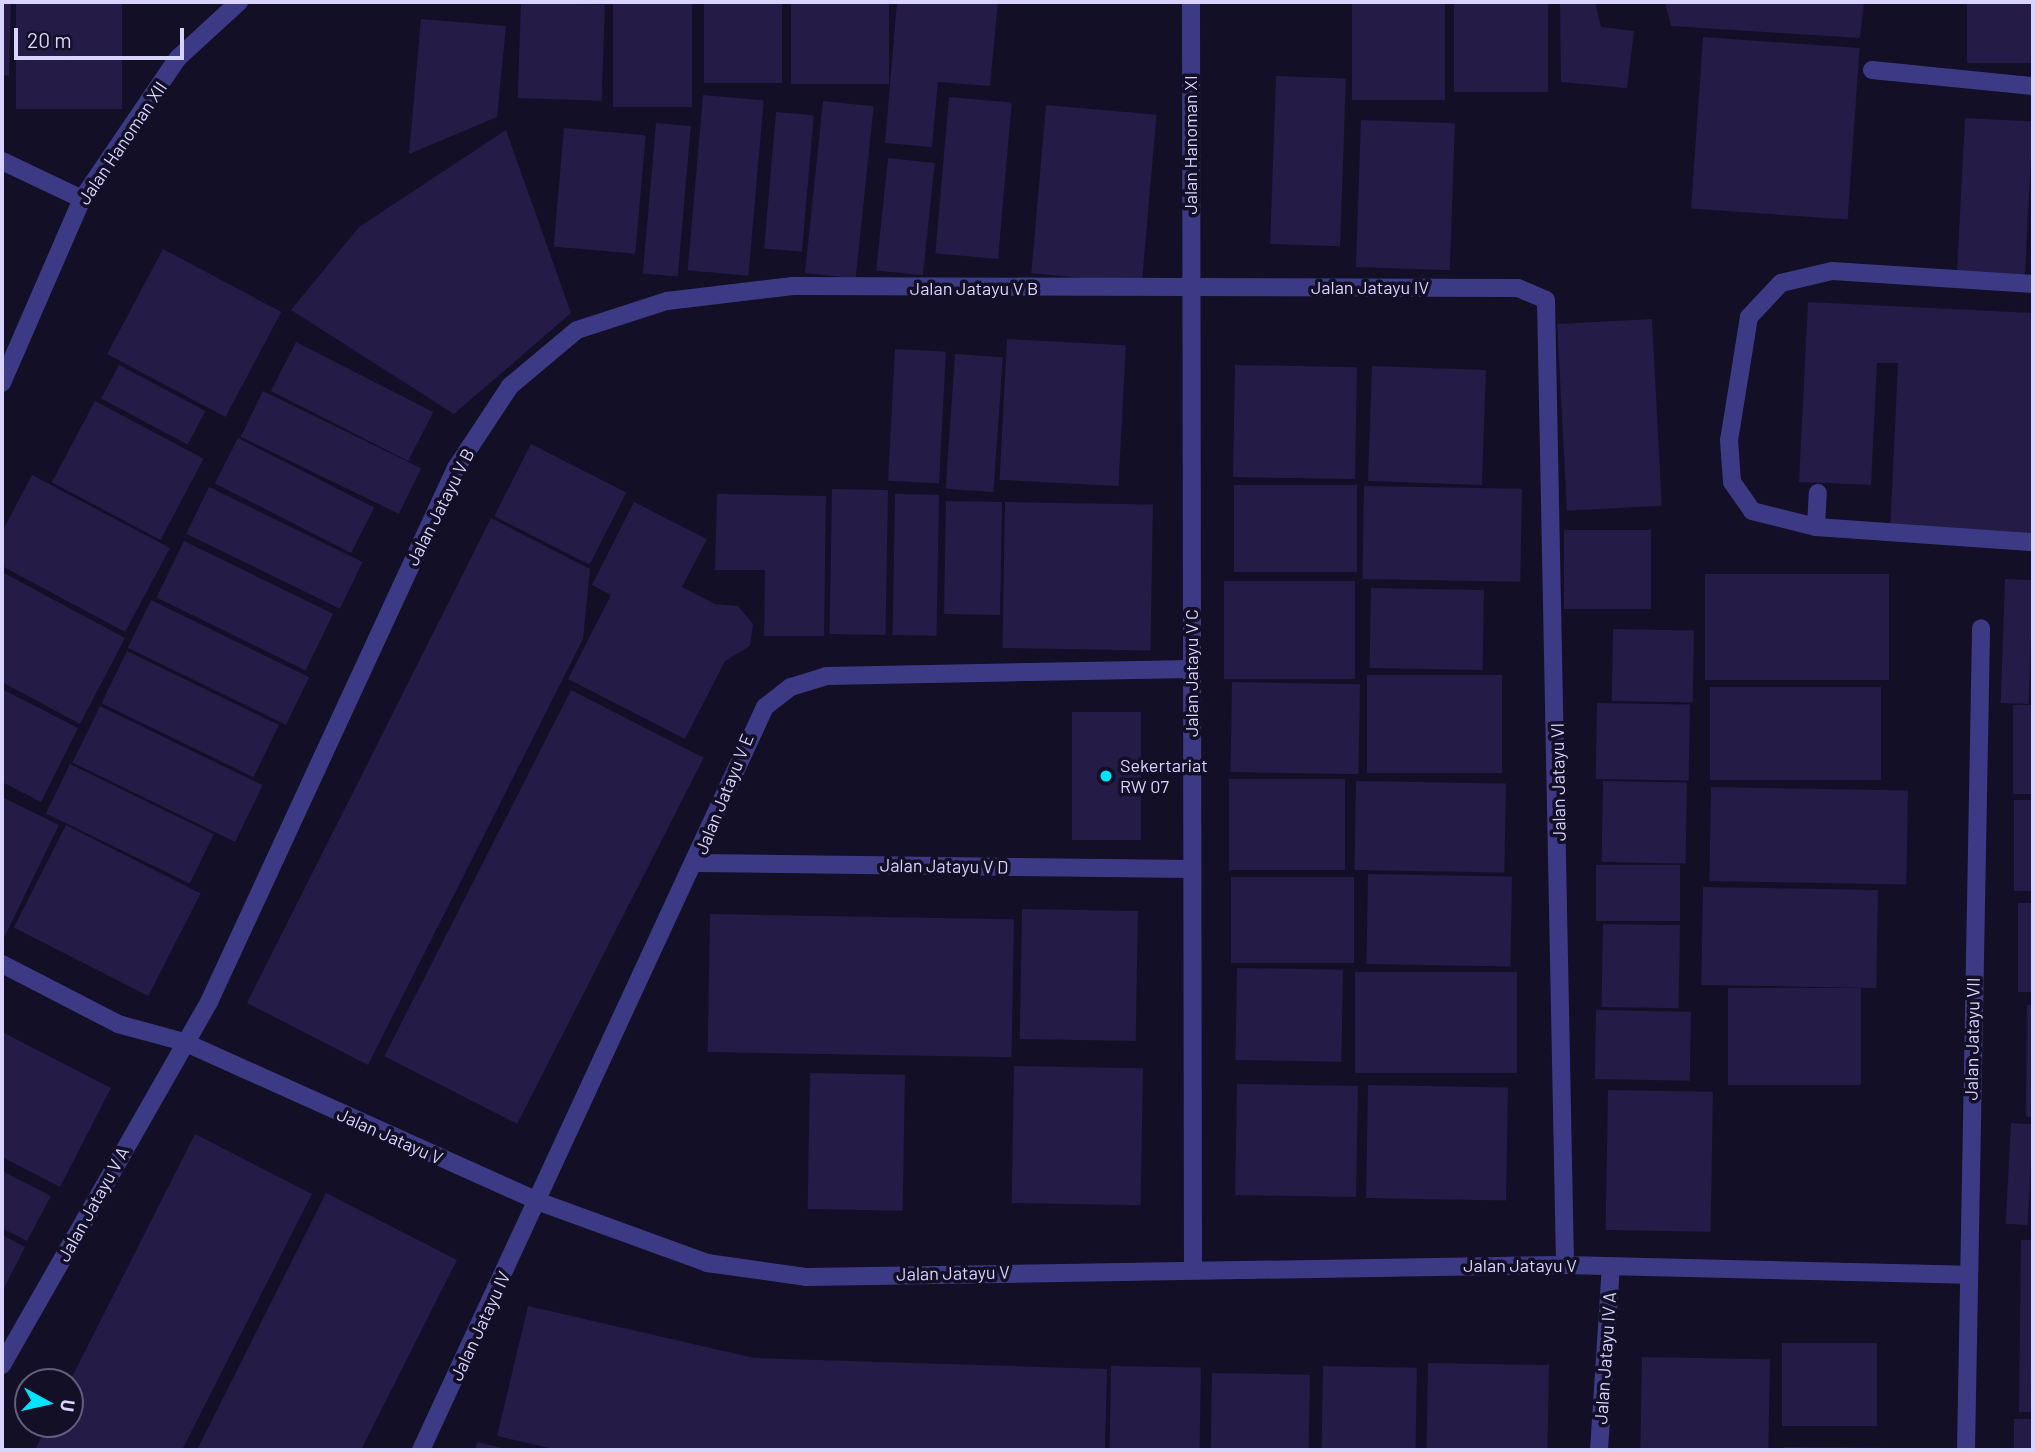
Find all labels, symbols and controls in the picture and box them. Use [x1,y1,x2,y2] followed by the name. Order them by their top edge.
[18,14,187,58] scale bar
[27,27,72,52] text: 20 m
[1179,75,1201,215] street label: Jalan Hanoman XI
[73,77,171,209] street label: Jalan Hanoman XII
[1311,276,1429,298] street label: Jalan Jatayu IV
[910,277,1038,299] street label: Jalan Jatayu V B
[401,445,479,569] street label: Jalan Jatayu V B
[1180,609,1202,737] street label: Jalan Jatayu V C
[1546,723,1570,841] street label: Jalan Jatayu VI
[690,731,758,857] street label: Jalan Jatayu V E
[1120,755,1208,798] place label: Sekertariat RW 07
[1098,768,1114,784] marker: Sekertariat RW 07
[880,854,1008,878] street label: Jalan Jatayu V D
[1960,977,1984,1101] street label: Jalan Jatayu VII
[334,1103,446,1169] street label: Jalan Jatayu V
[53,1143,133,1265] street label: Jalan Jatayu V A
[1463,1254,1577,1276] street label: Jalan Jatayu V
[896,1261,1010,1285] street label: Jalan Jatayu V
[445,1268,515,1384] street label: Jalan Jatayu IV
[1590,1291,1620,1425] street label: Jalan Jatayu IV A
[14,1368,84,1438] north arrow
[56,1398,81,1413] text: U

